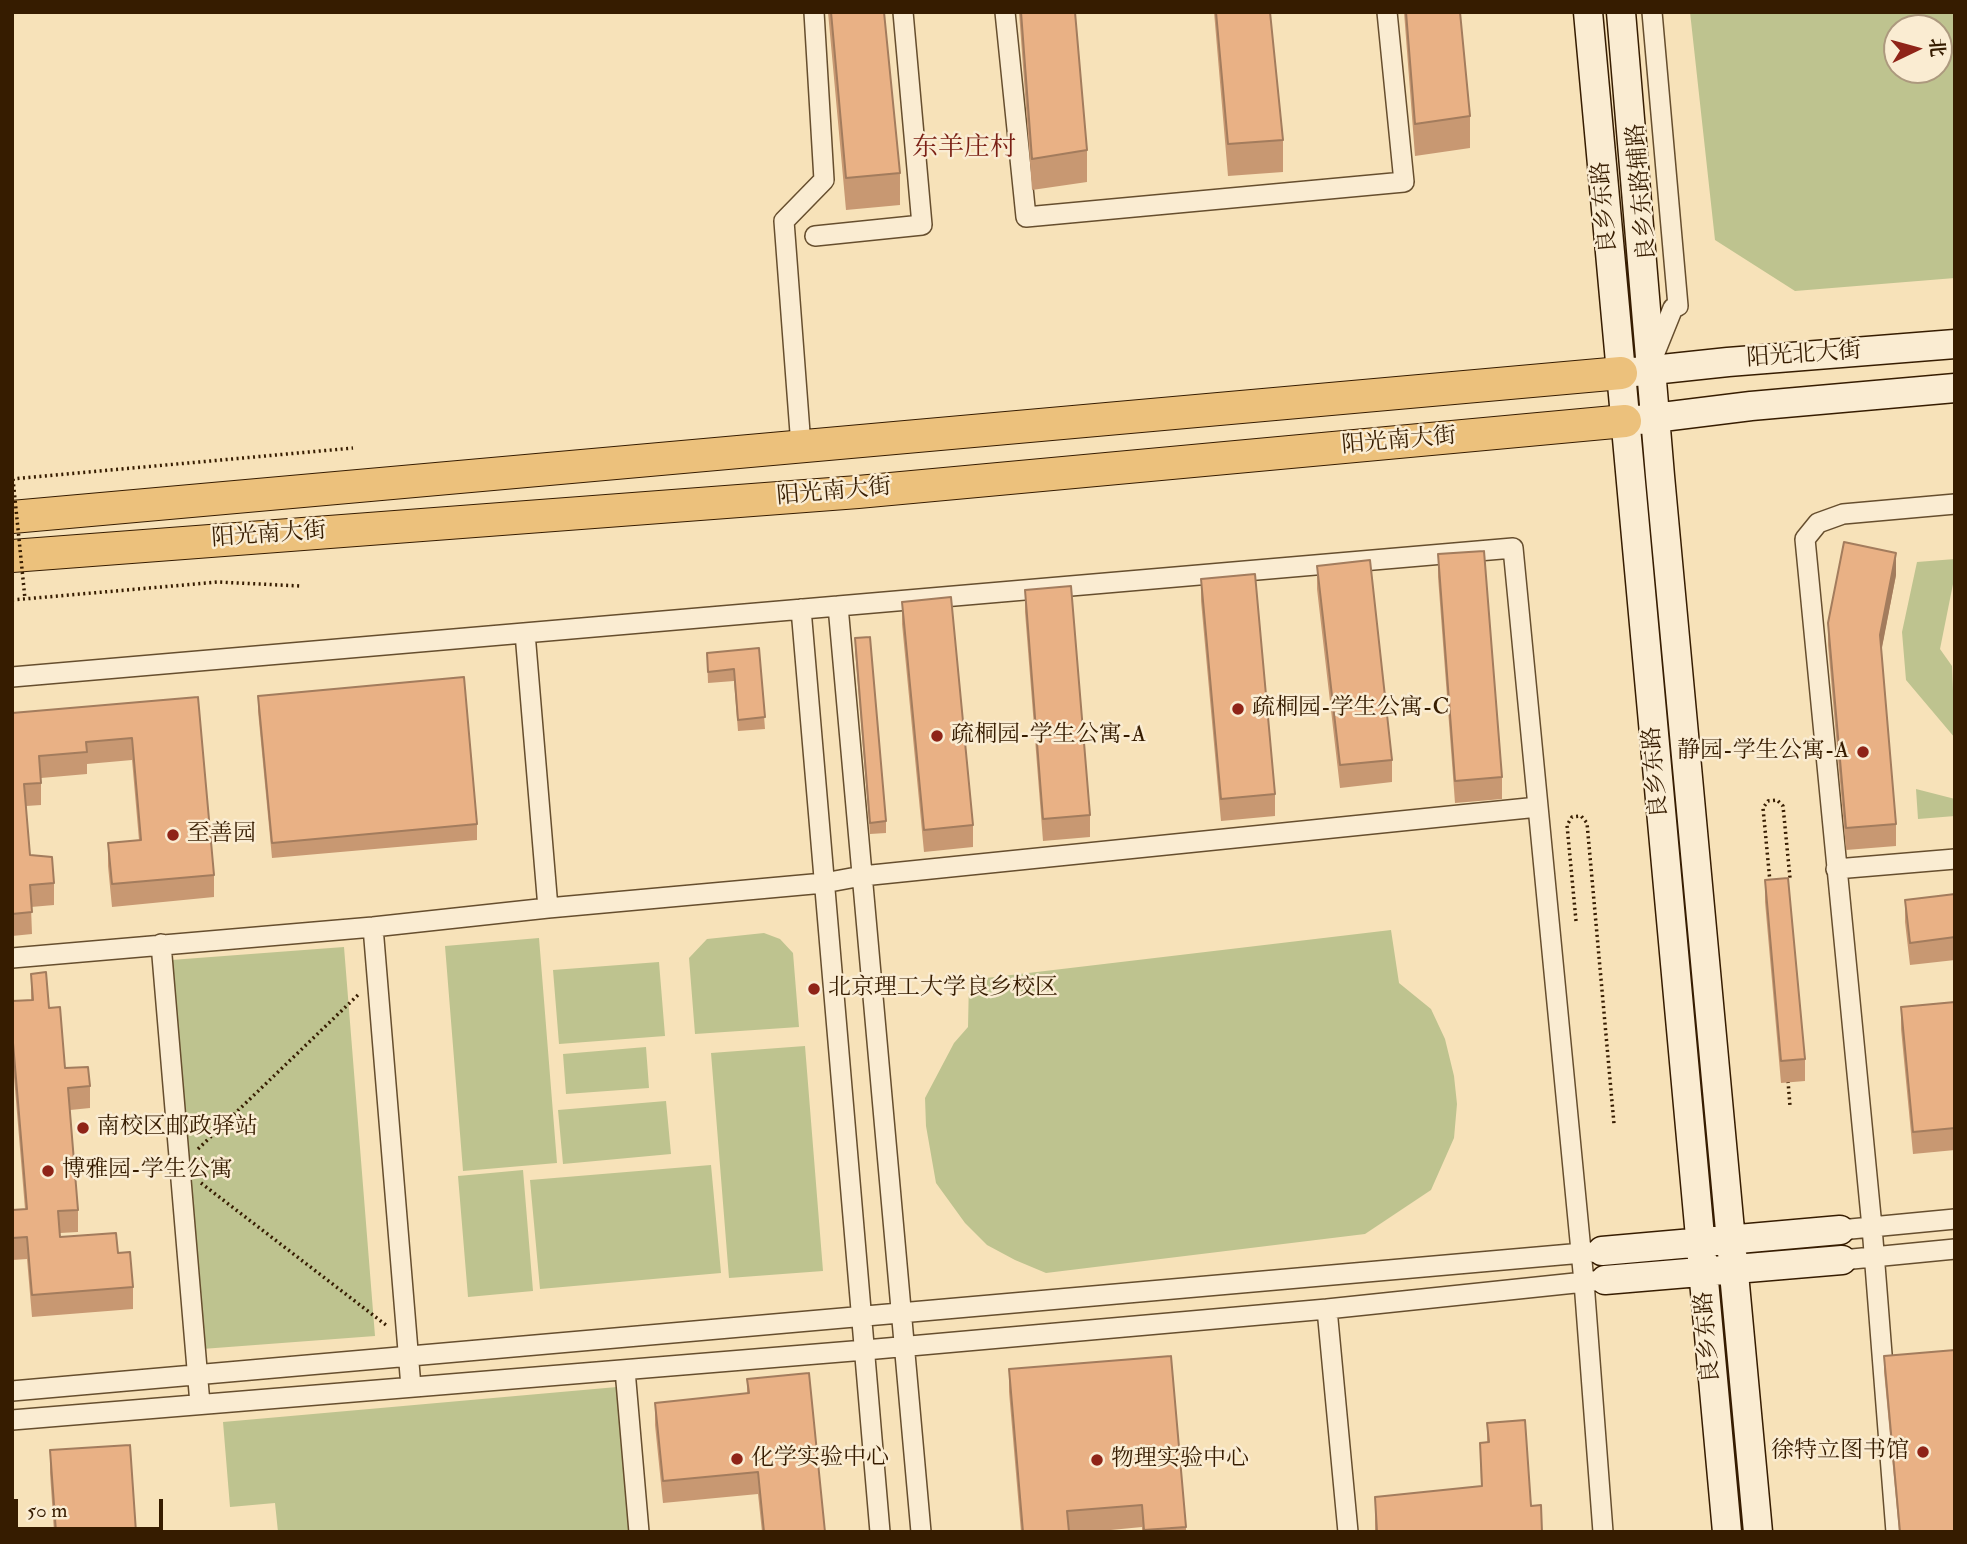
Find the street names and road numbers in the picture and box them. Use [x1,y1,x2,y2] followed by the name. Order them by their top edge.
[1623,122,1663,262] street label: 良乡东路辅路
[1588,160,1624,254] street label: 良乡东路
[1746,338,1862,374] street label: 阳光北大街
[1341,423,1457,461] street label: 阳光南大街
[776,474,892,512] street label: 阳光南大街
[211,518,327,554] street label: 阳光南大街
[1639,725,1675,819] street label: 良乡东路
[1691,1290,1727,1384] street label: 良乡东路

